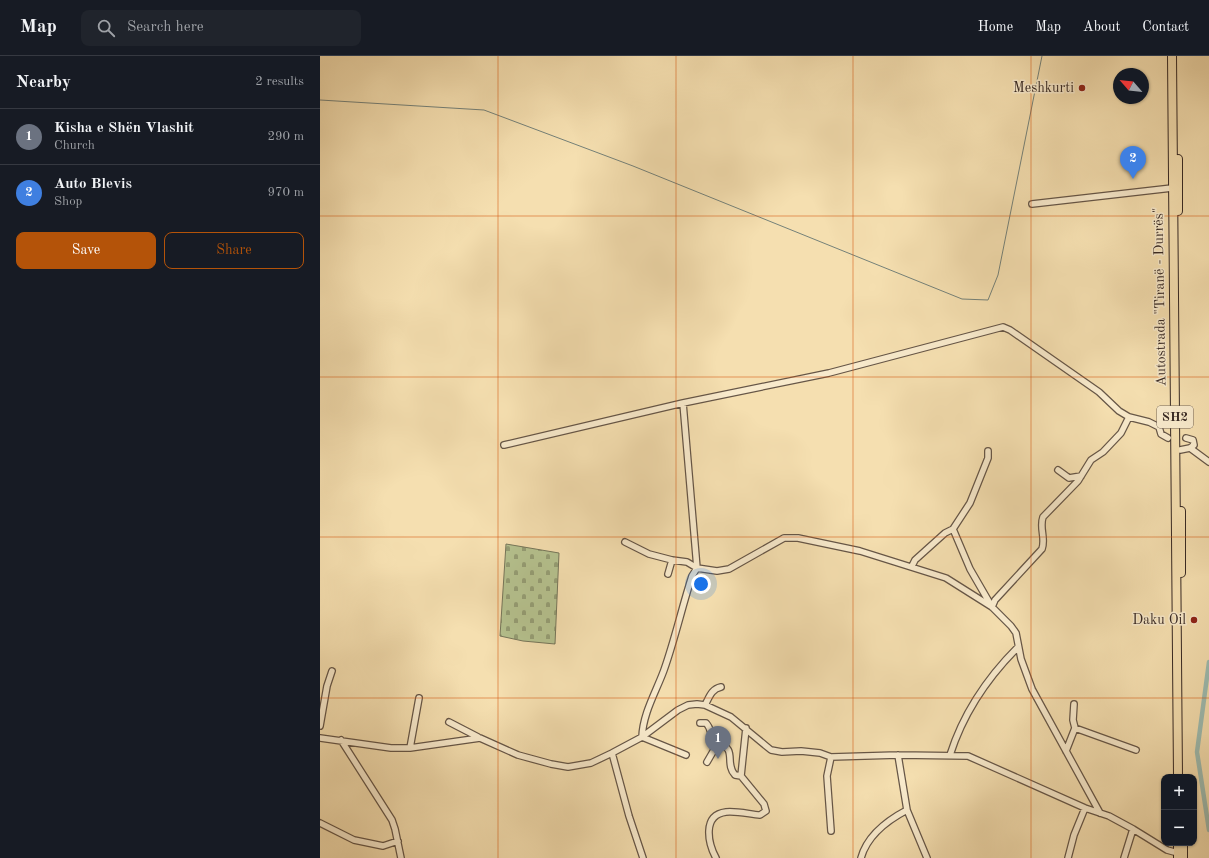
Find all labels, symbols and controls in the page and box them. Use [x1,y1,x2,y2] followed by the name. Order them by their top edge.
[81,10,361,46] search box
[95,17,117,39] icon: search
[20,18,57,37] text: Map
[127,20,204,35] text: Search here
[978,20,1013,34] text: Home
[1035,20,1061,34] text: Map
[1083,20,1120,34] text: About
[1142,20,1189,34] text: Contact
[1113,68,1149,104] north arrow
[16,74,71,91] text: Nearby
[255,75,304,88] text: 2 results
[1013,81,1074,95] place label: Meshkurti
[1077,83,1087,93] marker: Meshkurti
[54,121,194,136] text: Kisha e Shën Vlashit
[25,130,33,143] text: 1
[267,130,304,143] text: 290 m
[54,139,95,152] text: Church
[1120,146,1146,179] pin: 2
[54,177,132,192] text: Auto Blevis
[25,186,33,199] text: 2
[267,186,304,199] text: 970 m
[54,195,82,208] text: Shop
[1151,208,1169,386] street label: Autostrada "Tiranë - Durrës"
[16,232,156,269] button: Save
[164,232,304,269] button: Share
[1157,406,1193,428] road number: SH2
[691,574,711,594] your location
[1132,613,1186,627] place label: Daku Oil
[1189,615,1199,625] marker: Daku Oil
[705,726,731,759] pin: 1
[1161,774,1197,846] map controls
[1161,774,1197,810] button: +
[1161,810,1197,846] button: −

